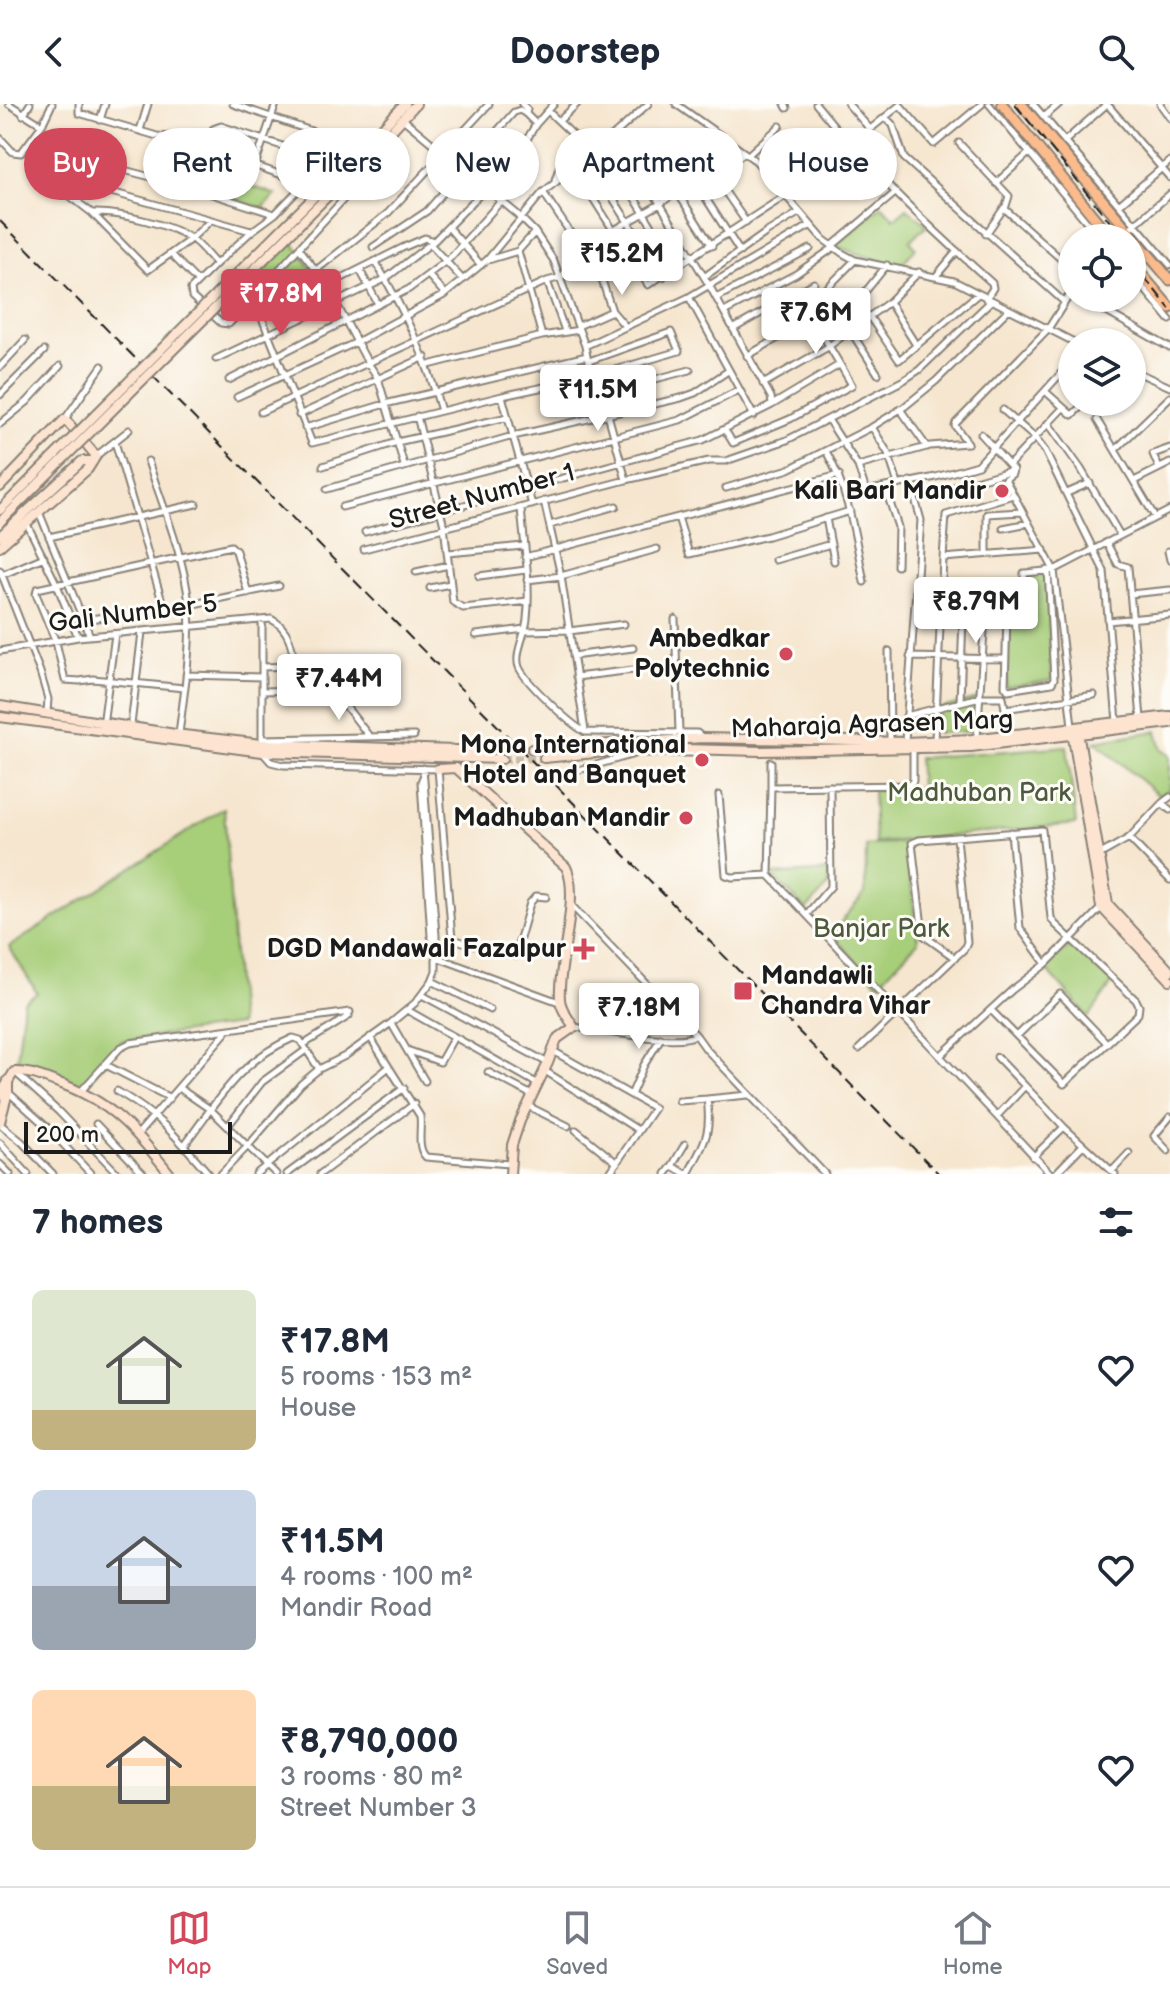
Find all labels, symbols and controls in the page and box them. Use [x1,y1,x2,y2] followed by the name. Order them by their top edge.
[32,30,76,74] icon: back
[1094,30,1138,74] icon: search
[509,31,661,74] text: Doorstep
[24,128,127,200] chip: Buy
[143,128,260,200] chip: Rent
[276,128,410,200] chip: Filters
[426,128,539,200] chip: New
[555,128,743,200] chip: Apartment
[759,128,897,200] chip: House
[1058,224,1146,416] map controls
[1058,224,1146,312] button: locate
[557,229,687,297] pin: ₹15.2M
[580,239,664,270] text: ₹15.2M
[216,269,346,337] pin: ₹17.8M
[239,279,323,310] text: ₹17.8M
[760,288,872,356] pin: ₹7.6M
[779,298,853,329] text: ₹7.6M
[1058,328,1146,416] button: layers
[533,365,663,433] pin: ₹11.5M
[558,375,638,406] text: ₹11.5M
[386,457,578,537] street label: Street Number 1
[794,476,987,507] place label: Kali Bari Mandir
[993,482,1011,500] marker: Kali Bari Mandir
[911,577,1041,645] pin: ₹8.79M
[932,587,1020,618] text: ₹8.79M
[47,588,219,640] street label: Gali Number 5
[634,624,771,685] place label: Ambedkar Polytechnic
[777,645,795,663] marker: Ambedkar Polytechnic
[274,654,404,722] pin: ₹7.44M
[295,664,383,695] text: ₹7.44M
[730,705,1014,745] street label: Maharaja Agrasen Marg
[460,730,686,791] place label: Mona International Hotel and Banquet
[693,751,711,769] marker: Mona International Hotel and Banquet
[887,778,1071,809] park label: Madhuban Park
[453,803,671,834] place label: Madhuban Mandir
[677,809,695,827] marker: Madhuban Mandir
[813,914,950,945] park label: Banjar Park
[267,934,567,965] place label: DGD Mandawali Fazalpur
[573,938,595,960] marker: DGD Mandawali Fazalpur
[761,961,931,1022] place label: Mandawli Chandra Vihar
[732,980,754,1002] marker: Mandawli Chandra Vihar
[574,983,704,1051] pin: ₹7.18M
[597,993,681,1024] text: ₹7.18M
[24,1118,232,1154] scale bar
[36,1122,99,1149] text: 200 m
[1094,1200,1138,1244] icon: filters
[32,1202,163,1243] text: 7 homes
[280,1321,390,1362] text: ₹17.8M
[96,1322,192,1418] icon: home
[1094,1348,1138,1392] icon: heart
[280,1362,472,1393] text: 5 rooms · 153 m²
[280,1393,356,1424] text: House
[280,1521,384,1562] text: ₹11.5M
[96,1522,192,1618] icon: home
[1094,1548,1138,1592] icon: heart
[280,1562,473,1593] text: 4 rooms · 100 m²
[280,1593,432,1624] text: Mandir Road
[280,1721,458,1762] text: ₹8,790,000
[96,1722,192,1818] icon: home
[1094,1748,1138,1792] icon: heart
[280,1762,463,1793] text: 3 rooms · 80 m²
[280,1793,477,1824] text: Street Number 3
[167,1906,212,1981] tab: Map
[546,1906,608,1981] tab: Saved
[943,1906,1003,1981] tab: Home

